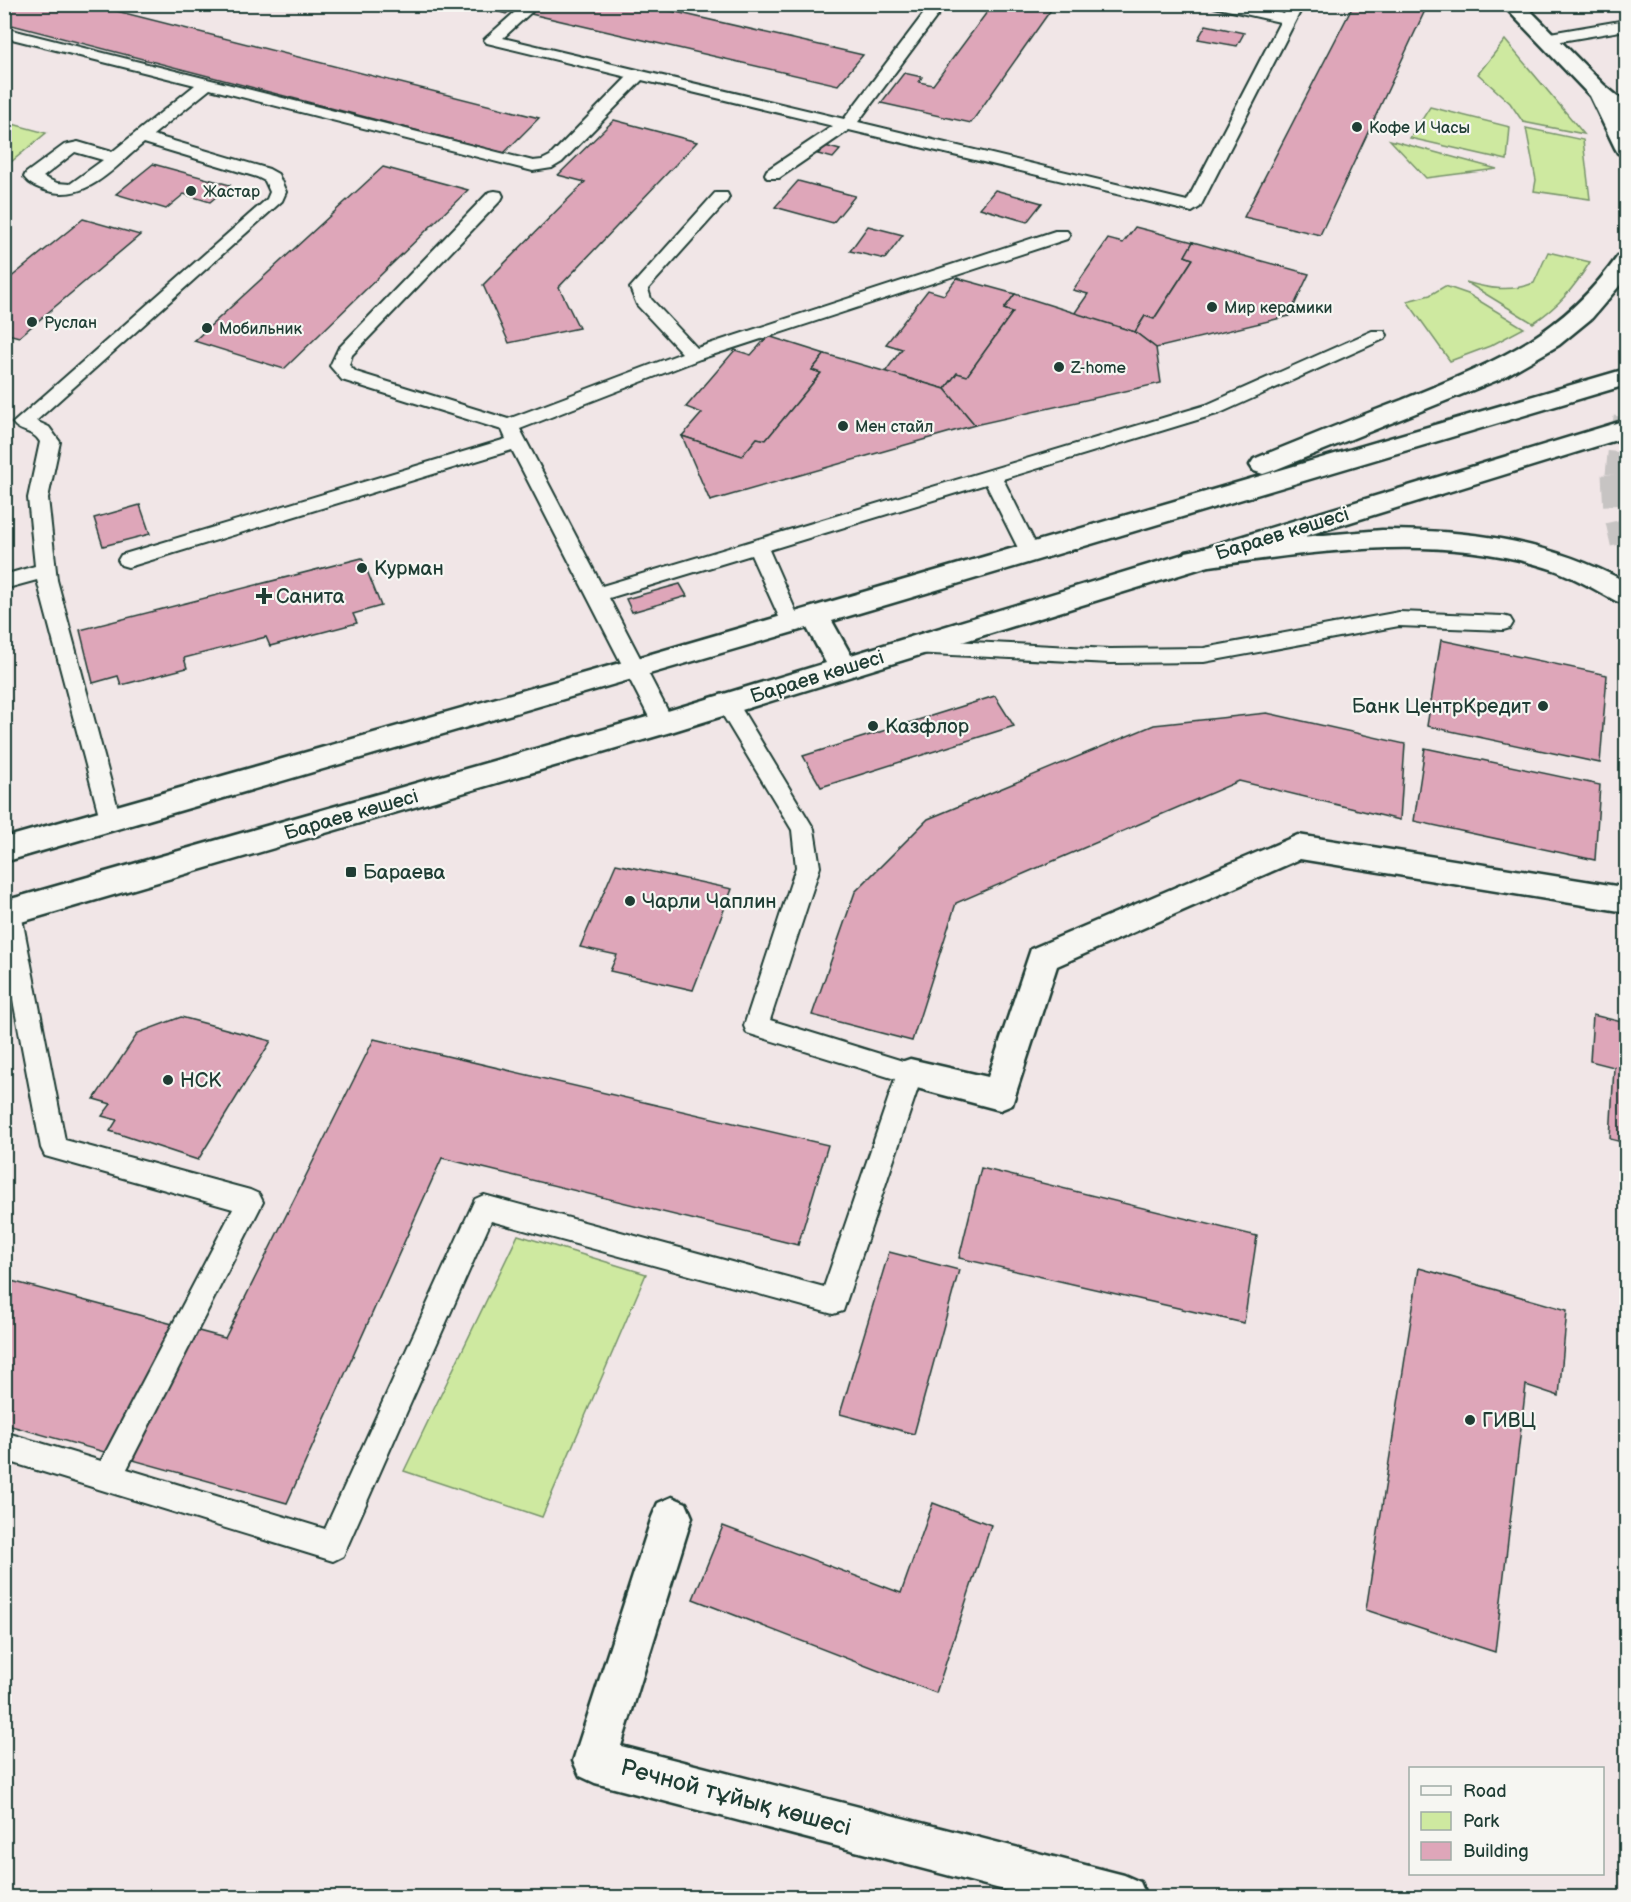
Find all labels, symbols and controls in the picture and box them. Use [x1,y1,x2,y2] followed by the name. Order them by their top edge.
[1369,119,1470,138] place label: Кофе И Часы
[1350,120,1364,134] marker: Кофе И Часы
[203,183,260,202] place label: Жастар
[184,184,198,198] marker: Жастар
[1224,299,1332,318] place label: Мир керамики
[1205,300,1219,314] marker: Мир керамики
[44,314,97,333] place label: Руслан
[25,315,39,329] marker: Руслан
[219,320,302,339] place label: Мобильник
[200,321,214,335] marker: Мобильник
[1070,359,1127,378] place label: Z-home
[1052,360,1066,374] marker: Z-home
[855,418,933,437] place label: Мен стайл
[836,419,850,433] marker: Мен стайл
[1213,502,1352,566] street label: Бараев көшесі
[374,557,444,581] place label: Курман
[355,561,369,575] marker: Курман
[276,585,345,609] place label: Санита
[257,589,271,603] marker: Санита
[748,645,887,709] street label: Бараев көшесі
[1352,695,1532,719] place label: Банк ЦентрКредит
[1536,699,1550,713] marker: Банк ЦентрКредит
[885,715,970,739] place label: Казфлор
[866,719,880,733] marker: Казфлор
[281,784,421,846] street label: Бараев көшесі
[363,861,445,885] place label: Бараева
[344,865,358,879] marker: Бараева
[642,890,777,914] place label: Чарли Чаплин
[623,894,637,908] marker: Чарли Чаплин
[180,1069,221,1093] place label: НСК
[161,1073,175,1087] marker: НСК
[1482,1409,1537,1433] place label: ГИВЦ
[1463,1413,1477,1427] marker: ГИВЦ
[617,1753,854,1842] street label: Речной тұйық көшесі
[1409,1767,1604,1875] legend
[1463,1781,1507,1802] text: Road
[1463,1811,1499,1832] text: Park
[1463,1841,1529,1862] text: Building

